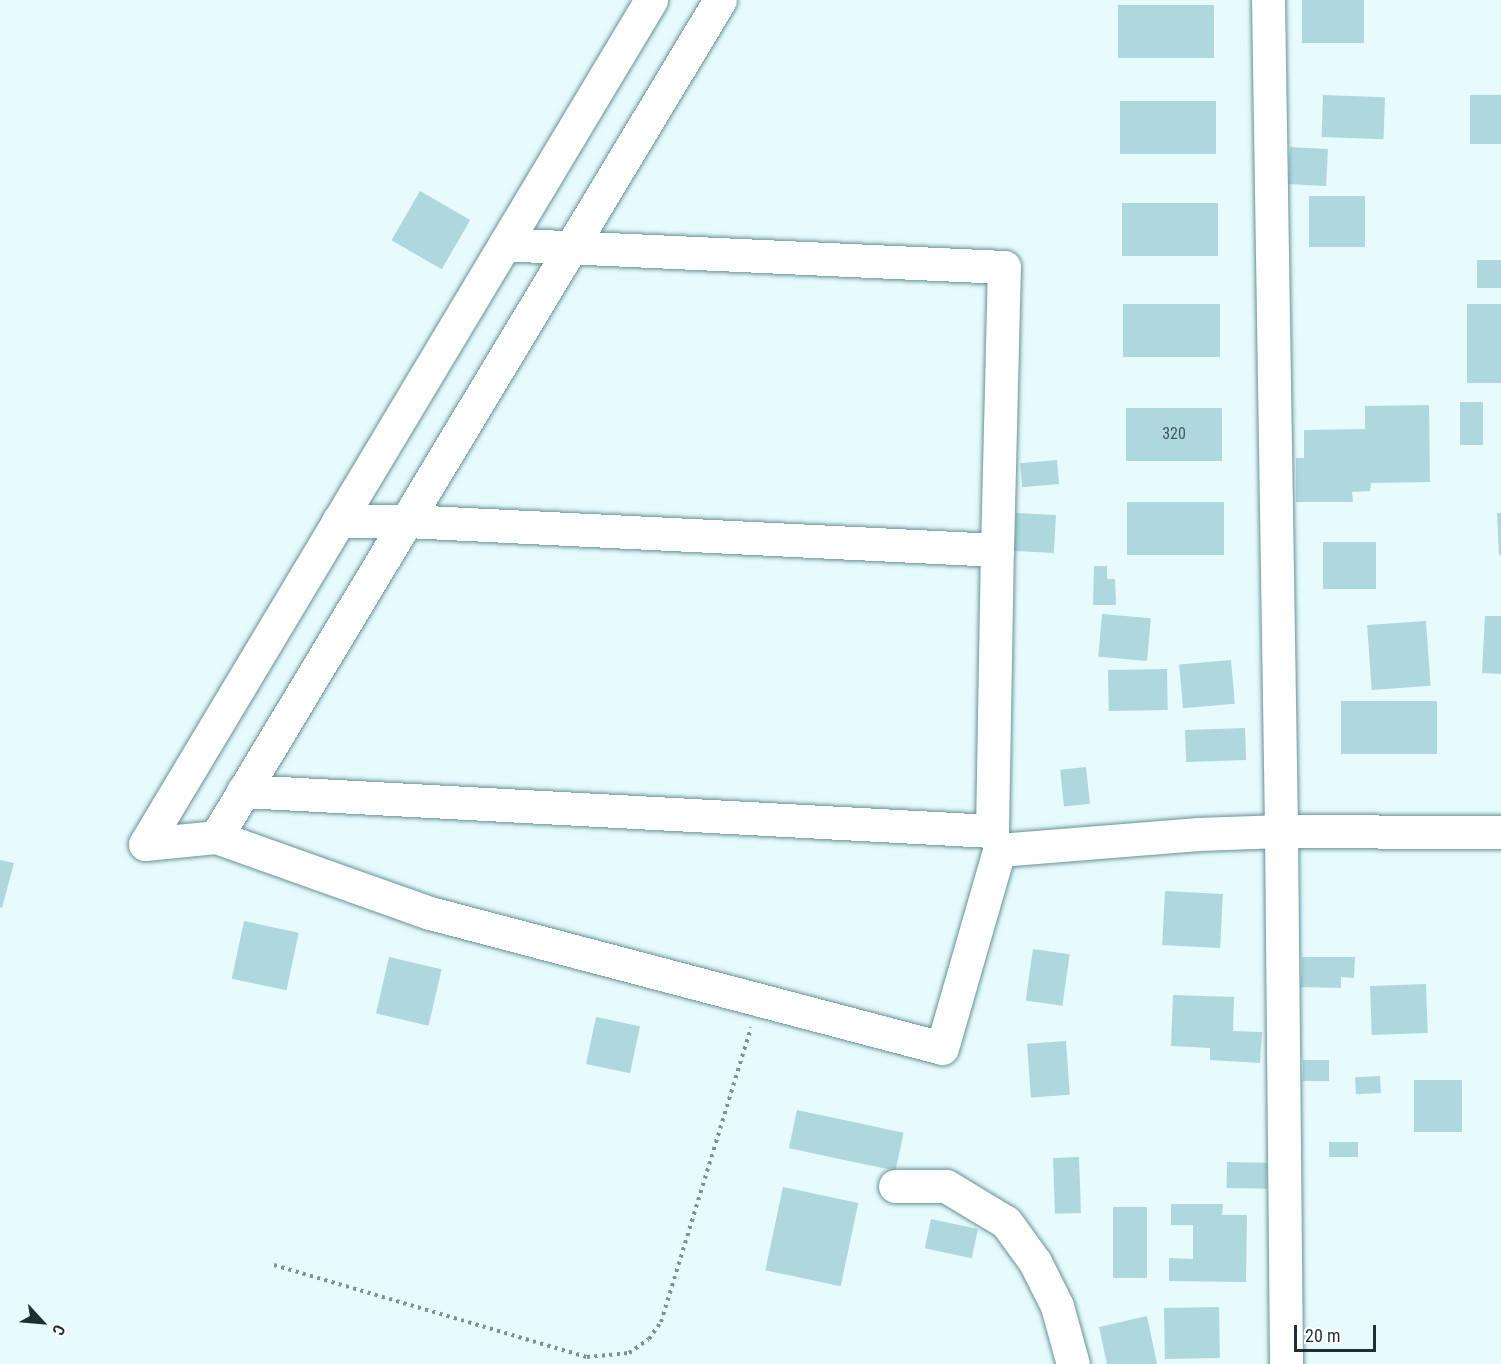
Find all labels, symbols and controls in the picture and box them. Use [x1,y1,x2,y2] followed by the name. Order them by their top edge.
[1162,424,1186,444] house number: 320
[12,1292,72,1352] north arrow
[1297,1313,1380,1351] scale bar
[48,1322,69,1338] text: С
[1305,1325,1340,1346] text: 20 m

